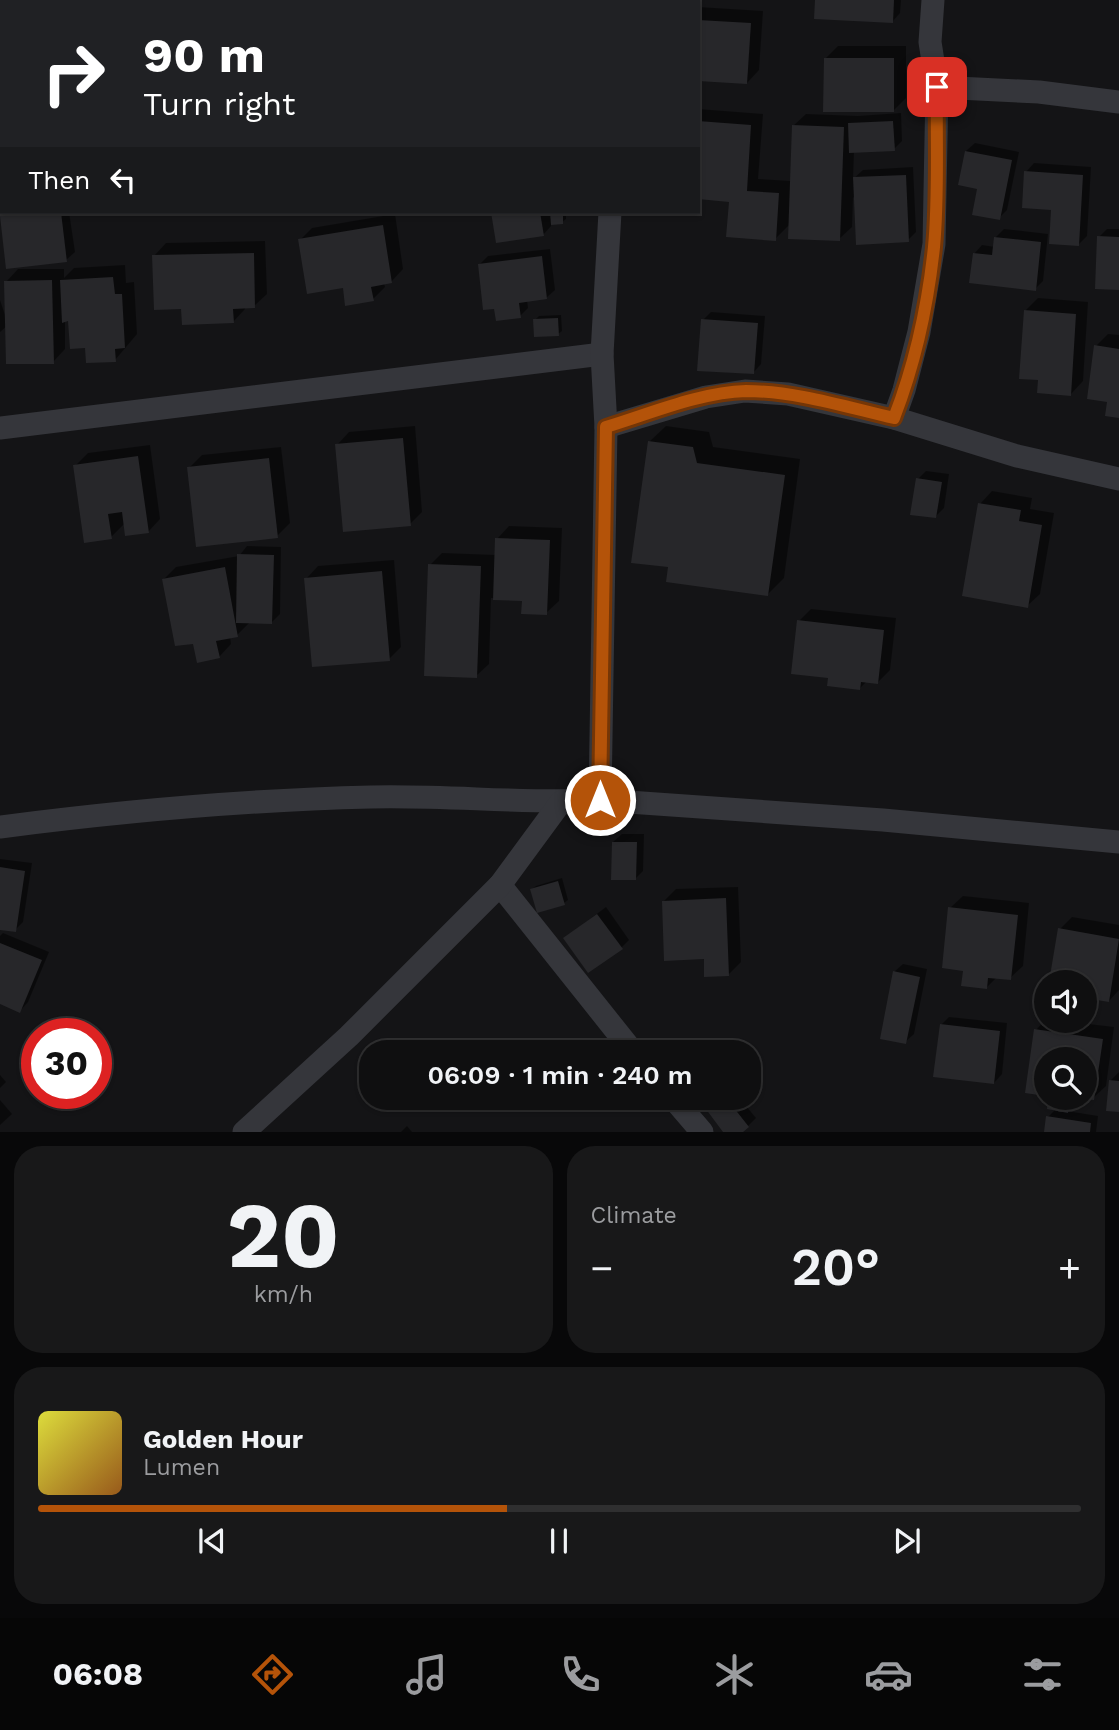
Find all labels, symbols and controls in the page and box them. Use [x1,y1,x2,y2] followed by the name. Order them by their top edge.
[143,26,265,84] text: 90 m
[28,28,119,119] icon: right
[907,57,967,117] pin
[918,68,956,106] icon: arrive
[143,85,295,123] text: Turn right
[104,161,142,199] icon: left
[28,165,90,195] text: Then
[563,763,637,837] position arrow
[1034,970,1097,1110] map controls
[1034,970,1097,1033] button: sound
[21,1018,112,1109] speed limit sign: 30
[1034,1047,1097,1110] button: search
[428,1060,692,1090] text: 06:09 · 1 min · 240 m
[227,1182,340,1289] text: 20
[591,1202,677,1229] text: Climate
[791,1237,880,1298] text: 20°
[591,1246,613,1290] text: −
[1058,1246,1081,1290] text: +
[254,1281,313,1308] text: km/h
[143,1424,303,1454] text: Golden Hour
[143,1454,220,1481] text: Lumen
[193,1522,231,1560] icon: previous
[540,1522,578,1560] icon: pause
[888,1522,926,1560] icon: next
[248,1650,297,1699] icon: directions
[402,1650,451,1699] icon: music
[556,1650,605,1699] icon: phone
[710,1650,759,1699] icon: climate
[864,1650,913,1699] icon: car
[1018,1650,1067,1699] icon: filters
[52,1655,143,1693] text: 06:08

